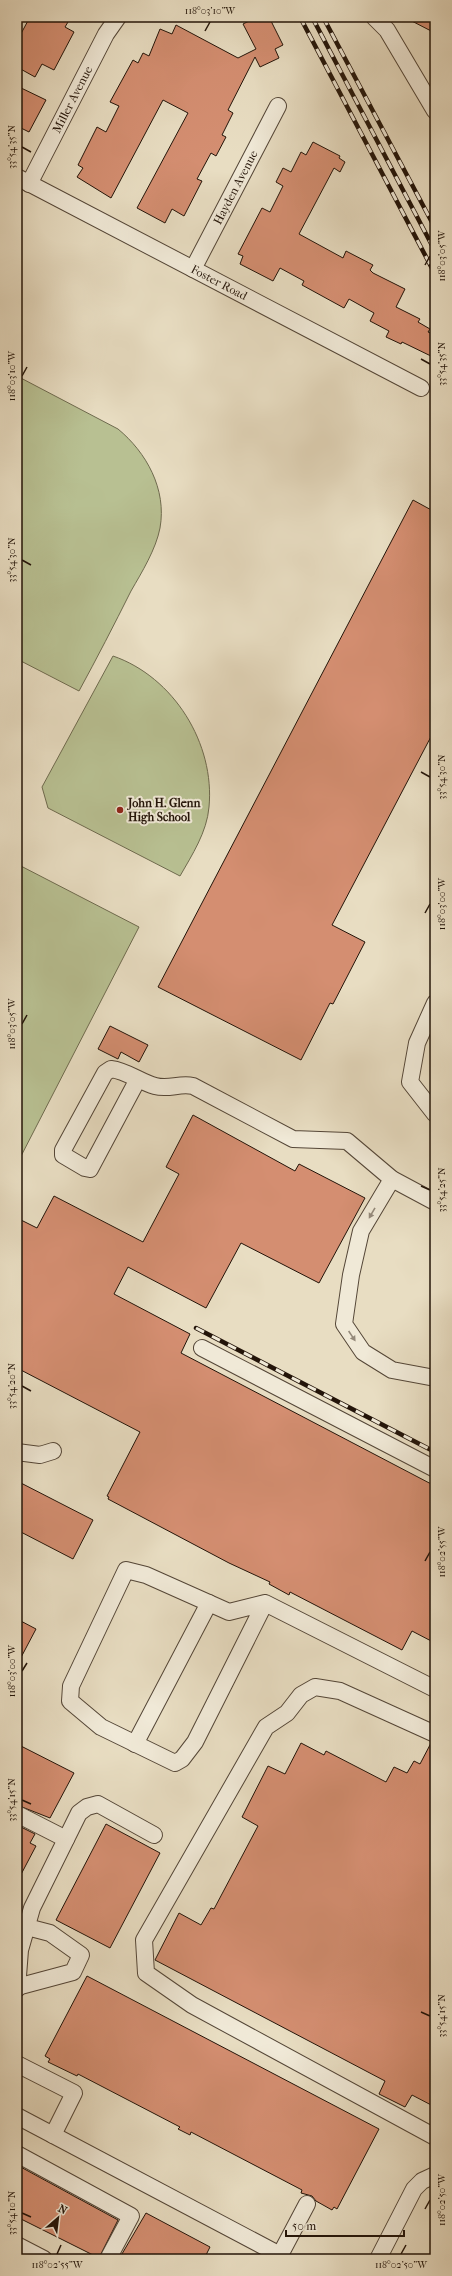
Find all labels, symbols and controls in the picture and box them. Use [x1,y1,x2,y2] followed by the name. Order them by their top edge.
[185,5,236,17] text: 118°03'10"W
[49,64,95,135] street label: Miller Avenue
[6,125,18,169] text: 33°54'35"N
[210,148,261,227] street label: Hayden Avenue
[436,229,448,282] text: 118°03'05"W
[189,262,250,303] street label: Foster Road
[436,342,448,386] text: 33°54'35"N
[6,350,18,401] text: 118°03'10"W
[6,537,18,583] text: 33°54'30"N
[436,754,448,800] text: 33°54'30"N
[126,796,202,825] place label: John H. Glenn High School
[115,805,125,815] marker: John H. Glenn High School
[436,877,448,930] text: 118°03'00"W
[6,997,18,1050] text: 118°03'05"W
[436,1167,448,1213] text: 33°54'25"N
[369,1207,376,1219] one-way arrow
[348,1331,356,1341] one-way arrow
[6,1362,18,1409] text: 33°54'20"N
[436,1525,448,1577] text: 118°02'55"W
[6,1644,18,1697] text: 118°03'00"W
[6,1778,18,1822] text: 33°54'15"N
[436,1994,448,2038] text: 33°54'15"N
[436,2173,448,2226] text: 118°02'50"W
[6,2190,18,2235] text: 33°54'10"N
[38,2198,78,2238] north arrow
[56,2202,70,2218] text: N
[286,2212,404,2238] scale bar
[292,2219,316,2233] text: 50 m
[32,2259,84,2271] text: 118°02'55"W
[375,2259,428,2271] text: 118°02'50"W

